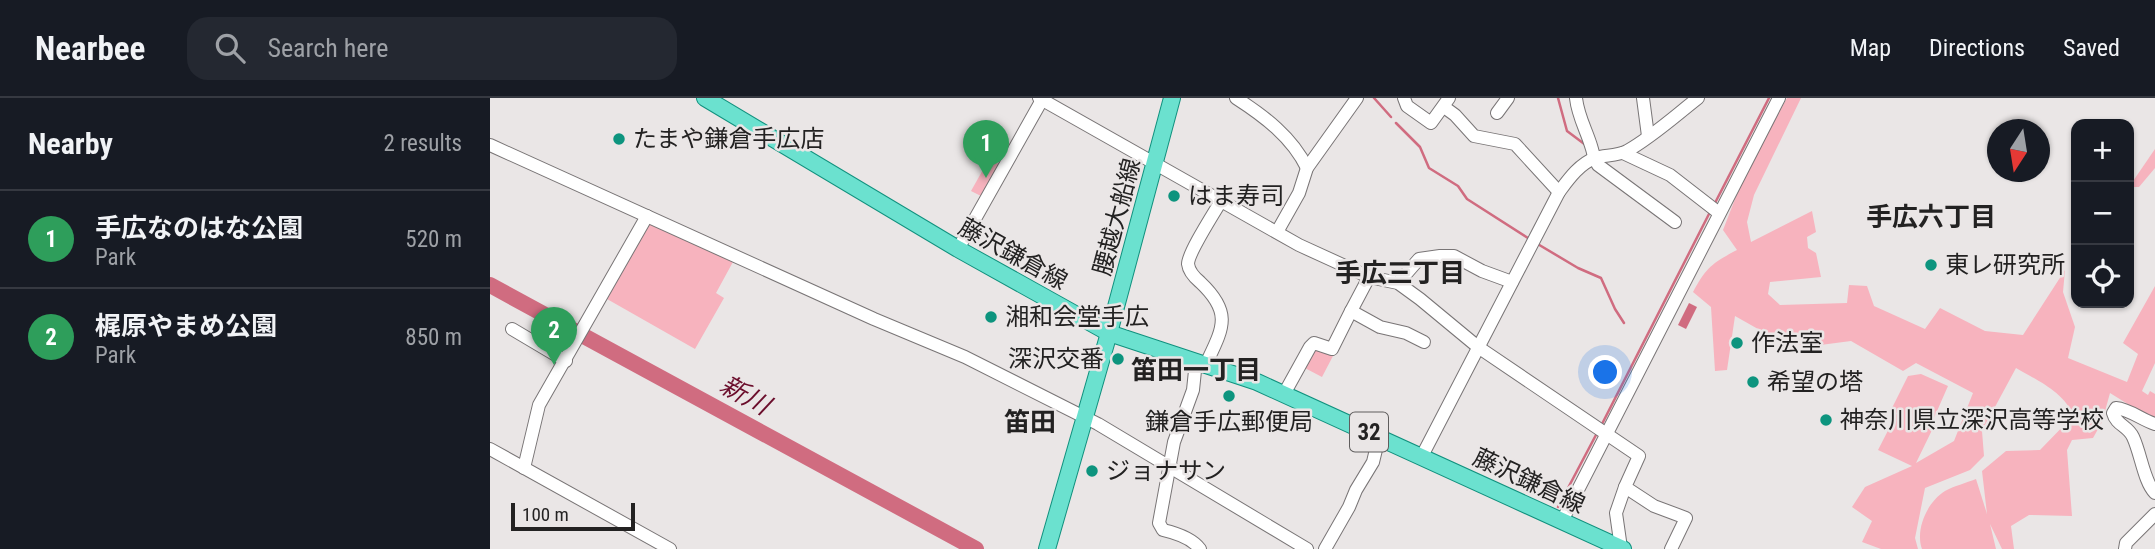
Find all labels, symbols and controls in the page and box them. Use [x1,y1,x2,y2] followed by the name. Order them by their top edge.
[187,17,677,80] search box
[35,29,145,68] text: Nearbee
[211,29,249,67] icon: search
[267,33,388,63] text: Search here
[1850,34,1891,62] text: Map
[1929,34,2025,62] text: Directions
[2063,34,2120,62] text: Saved
[1987,119,2050,182] north arrow
[2071,119,2134,308] map controls
[2071,119,2134,182] button: +
[963,120,1009,178] pin: 1
[633,125,824,153] place label: たまや鎌倉手広店
[28,126,113,161] text: Nearby
[384,130,462,157] text: 2 results
[611,131,627,147] marker: たまや鎌倉手広店
[1088,155,1146,279] street label: 腰越大船線
[1188,182,1284,210] place label: はま寿司
[2071,182,2134,245] button: −
[1166,188,1182,204] marker: はま寿司
[1866,202,1996,232] district label: 手広六丁目
[95,213,303,243] text: 手広なのはな公園
[954,213,1072,295] street label: 藤沢鎌倉線
[45,226,57,253] text: 1
[405,226,462,253] text: 520 m
[95,244,136,271] text: Park
[2071,245,2134,308] button: locate
[1945,251,2065,279] place label: 東レ研究所
[1923,257,1939,273] marker: 東レ研究所
[1335,258,1465,288] district label: 手広三丁目
[1005,303,1149,331] place label: 湘和会堂手広
[531,307,577,365] pin: 2
[983,309,999,325] marker: 湘和会堂手広
[95,311,277,341] text: 梶原やまめ公園
[45,324,57,351] text: 2
[405,324,462,351] text: 850 m
[1751,329,1823,357] place label: 作法室
[1729,335,1745,351] marker: 作法室
[95,342,136,369] text: Park
[1008,345,1104,373] place label: 深沢交番
[1110,351,1126,367] marker: 深沢交番
[1131,355,1261,385] district label: 笛田一丁目
[1588,355,1622,389] your location
[1767,368,1863,396] place label: 希望の塔
[715,369,778,422] water label: 新川
[1745,374,1761,390] marker: 希望の塔
[1221,388,1237,404] marker: 鎌倉手広郵便局
[1840,406,2104,434] place label: 神奈川県立深沢高等学校
[1004,407,1056,437] district label: 笛田
[1145,408,1313,436] place label: 鎌倉手広郵便局
[1350,412,1388,452] road number: 32
[1818,412,1834,428] marker: 神奈川県立深沢高等学校
[1469,443,1589,519] street label: 藤沢鎌倉線
[1106,457,1226,485] place label: ジョナサン
[1084,463,1100,479] marker: ジョナサン
[511,500,635,532] scale bar
[522,503,569,526] text: 100 m

